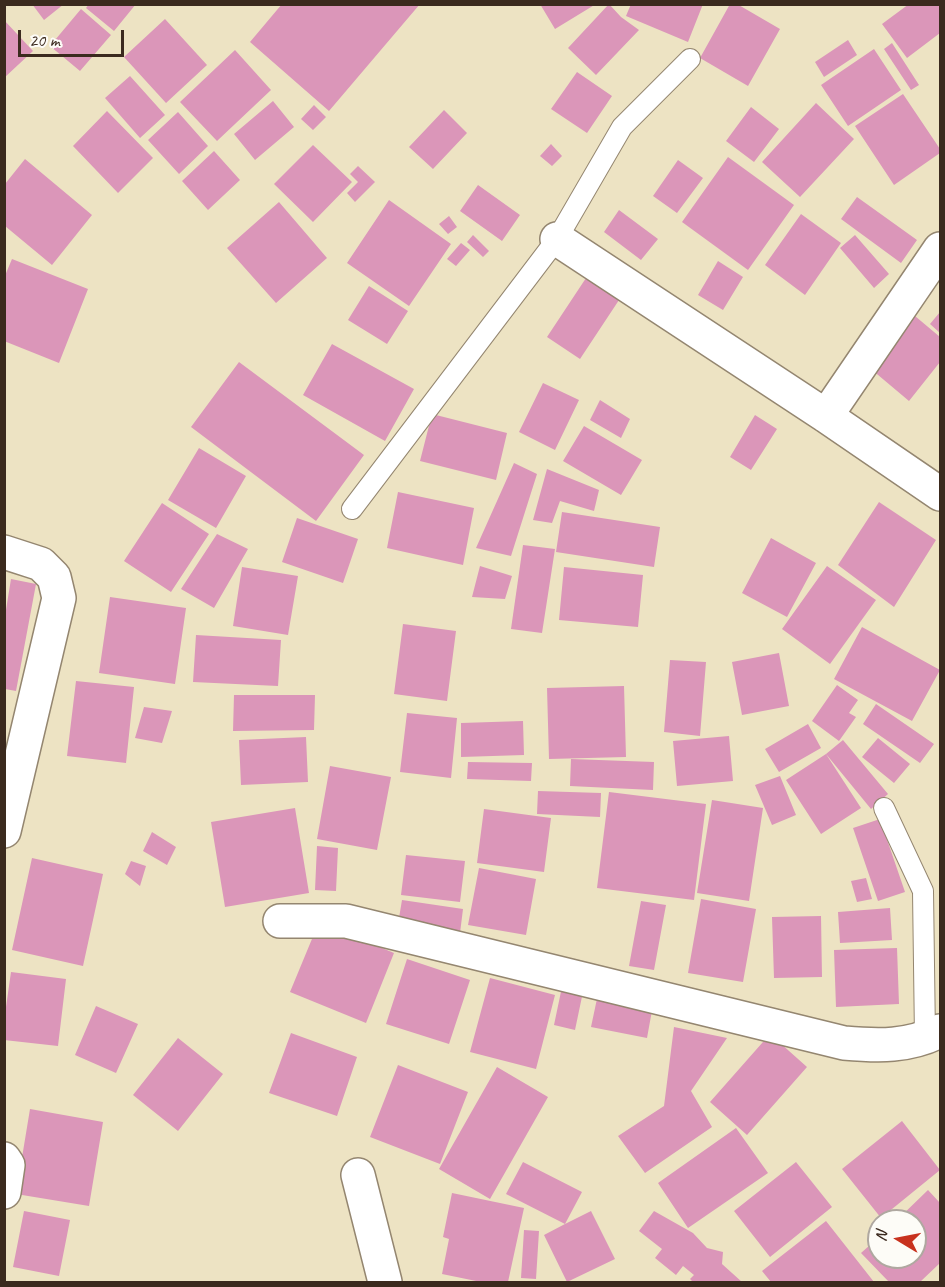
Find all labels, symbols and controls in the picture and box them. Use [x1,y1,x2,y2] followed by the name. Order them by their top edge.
[21,18,128,56] scale bar
[29,29,60,51] text: 20 m
[867,1209,927,1269] north arrow
[871,1230,892,1243] text: N

